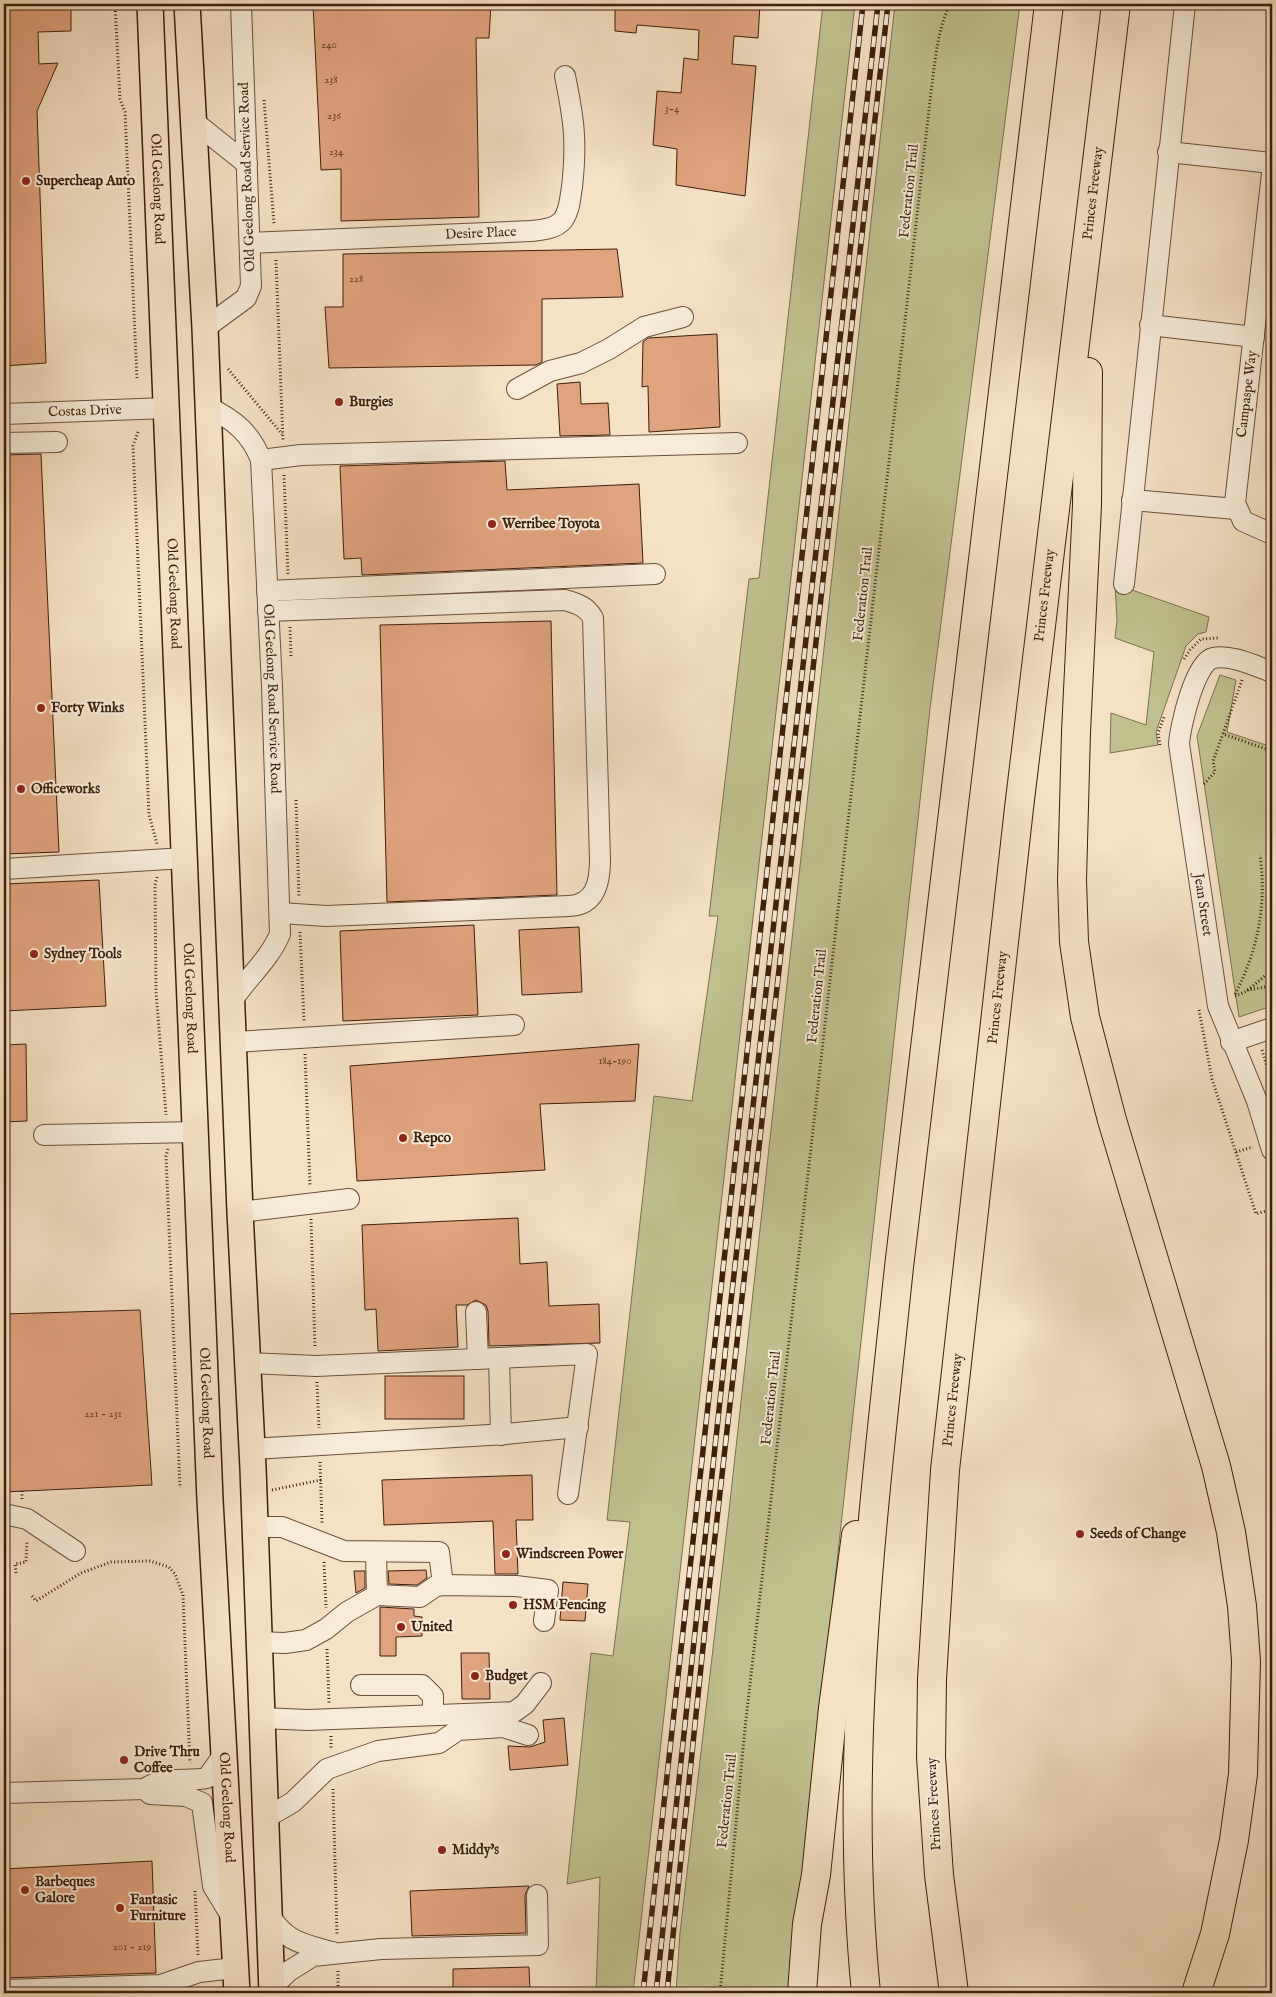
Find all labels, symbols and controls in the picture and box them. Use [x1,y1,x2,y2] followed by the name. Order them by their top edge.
[321,38,337,52] house number: 240
[324,73,338,87] house number: 238
[235,81,259,272] street label: Old Geelong Road Service Road
[665,102,680,116] house number: 3-4
[327,109,341,123] house number: 236
[146,133,169,245] street label: Old Geelong Road
[895,143,923,239] street label: Federation Trail
[329,145,344,159] house number: 234
[1079,146,1108,241] street label: Princes Freeway
[36,172,136,190] place label: Supercheap Auto
[20,175,32,187] marker: Supercheap Auto
[445,223,517,244] street label: Desire Place
[349,272,363,286] house number: 228
[1233,349,1261,439] street label: Campaspe Way
[349,393,393,411] place label: Burgies
[333,396,345,408] marker: Burgies
[48,401,123,421] street label: Costas Drive
[501,515,601,533] place label: Werribee Toyota
[486,518,498,530] marker: Werribee Toyota
[162,538,185,650] street label: Old Geelong Road
[849,546,877,642] street label: Federation Trail
[1030,548,1059,643] street label: Princes Freeway
[259,603,284,794] street label: Old Geelong Road Service Road
[51,699,124,717] place label: Forty Winks
[35,702,47,714] marker: Forty Winks
[31,780,100,798] place label: Officeworks
[15,783,27,795] marker: Officeworks
[1189,870,1217,937] street label: Jean Street
[179,942,201,1055] street label: Old Geelong Road
[44,945,122,963] place label: Sydney Tools
[28,948,40,960] marker: Sydney Tools
[803,948,831,1044] street label: Federation Trail
[984,950,1012,1045] street label: Princes Freeway
[598,1054,632,1068] house number: 184-190
[413,1129,452,1147] place label: Repco
[397,1132,409,1144] marker: Repco
[195,1347,217,1459] street label: Old Geelong Road
[757,1350,785,1446] street label: Federation Trail
[939,1352,967,1448] street label: Princes Freeway
[84,1407,122,1421] house number: 221 - 231
[1090,1525,1187,1543] place label: Seeds of Change
[1074,1528,1086,1540] marker: Seeds of Change
[515,1545,624,1563] place label: Windscreen Power
[500,1548,512,1560] marker: Windscreen Power
[523,1596,607,1614] place label: HSM Fencing
[507,1599,519,1611] marker: HSM Fencing
[410,1618,453,1636] place label: United
[395,1621,407,1633] marker: United
[485,1667,528,1685] place label: Budget
[469,1670,481,1682] marker: Budget
[134,1743,201,1777] place label: Drive Thru Coffee
[215,1751,239,1864] street label: Old Geelong Road
[713,1753,741,1849] street label: Federation Trail
[118,1754,130,1766] marker: Drive Thru Coffee
[923,1757,945,1851] street label: Princes Freeway
[452,1841,499,1859] place label: Middy's
[436,1844,448,1856] marker: Middy's
[35,1873,95,1907] place label: Barbeques Galore
[19,1884,31,1896] marker: Barbeques Galore
[130,1891,187,1925] place label: Fantasic Furniture
[114,1902,126,1914] marker: Fantasic Furniture
[113,1940,151,1954] house number: 201 - 219

